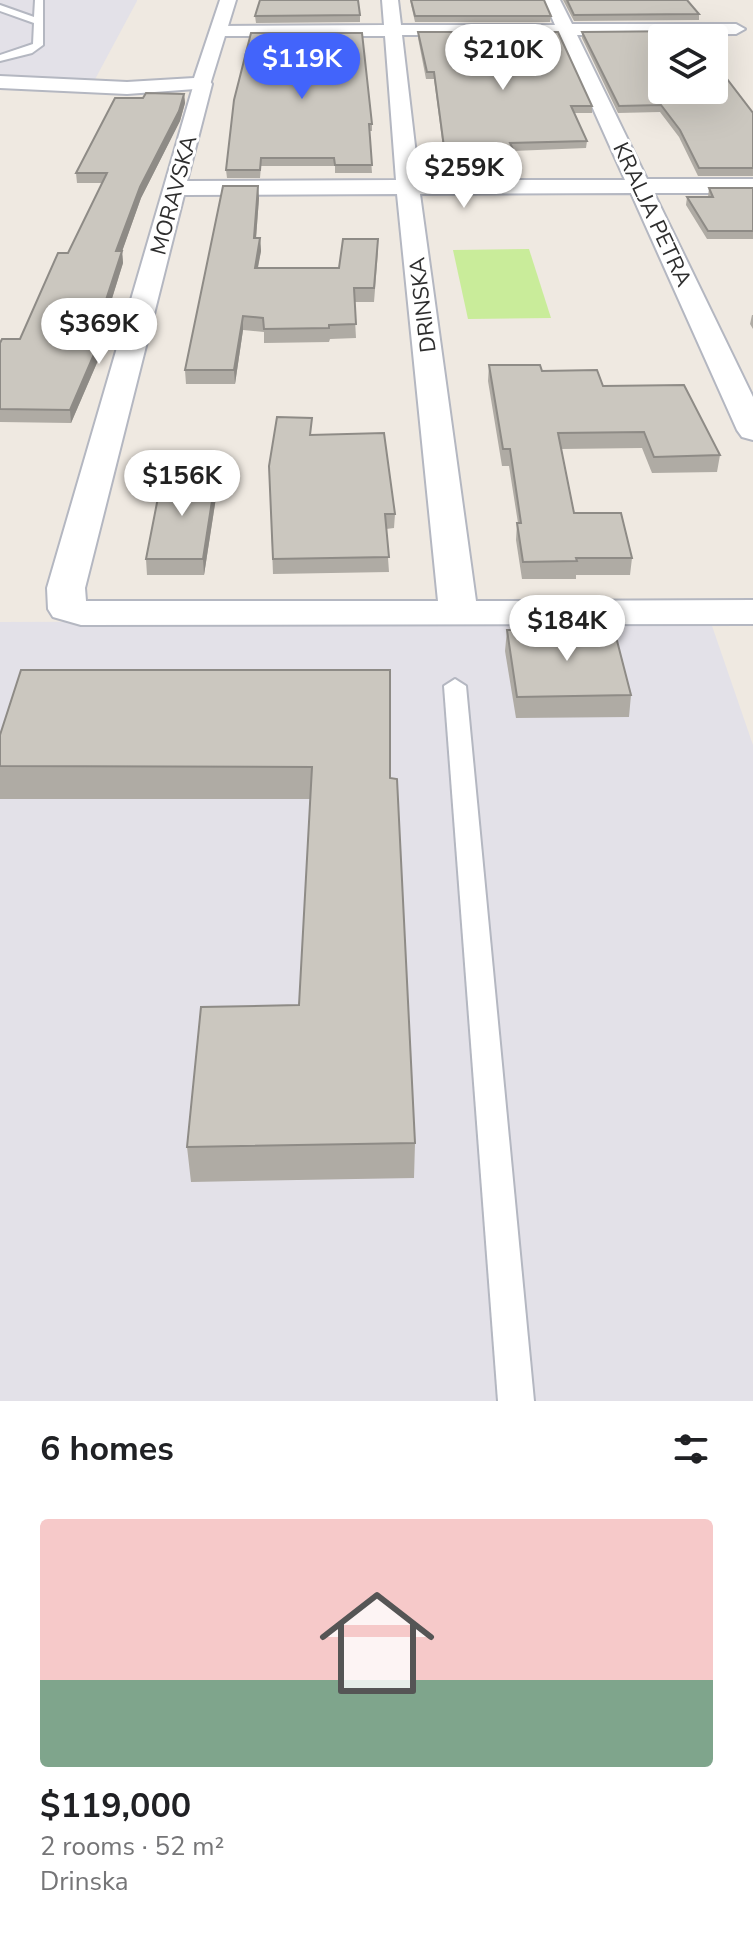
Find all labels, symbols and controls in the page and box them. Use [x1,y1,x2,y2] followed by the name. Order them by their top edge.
[447,24,559,92] pin: $210K
[648,24,728,104] map controls
[648,24,728,104] button: layers
[463,32,543,67] text: $210K
[246,33,358,101] pin: $119K
[262,41,342,76] text: $119K
[144,132,204,258] street label: MORAVSKA
[606,137,699,292] street label: KRALJA PETRA
[408,142,520,210] pin: $259K
[424,150,504,185] text: $259K
[402,256,444,354] street label: DRINSKA
[43,298,155,366] pin: $369K
[59,306,139,341] text: $369K
[126,450,238,518] pin: $156K
[142,458,222,493] text: $156K
[511,595,623,663] pin: $184K
[527,603,607,638] text: $184K
[40,1426,174,1472] text: 6 homes
[669,1427,713,1471] icon: filters
[305,1571,449,1715] icon: home
[40,1783,191,1829] text: $119,000
[40,1829,224,1864] text: 2 rooms · 52 m²
[40,1864,129,1899] text: Drinska

